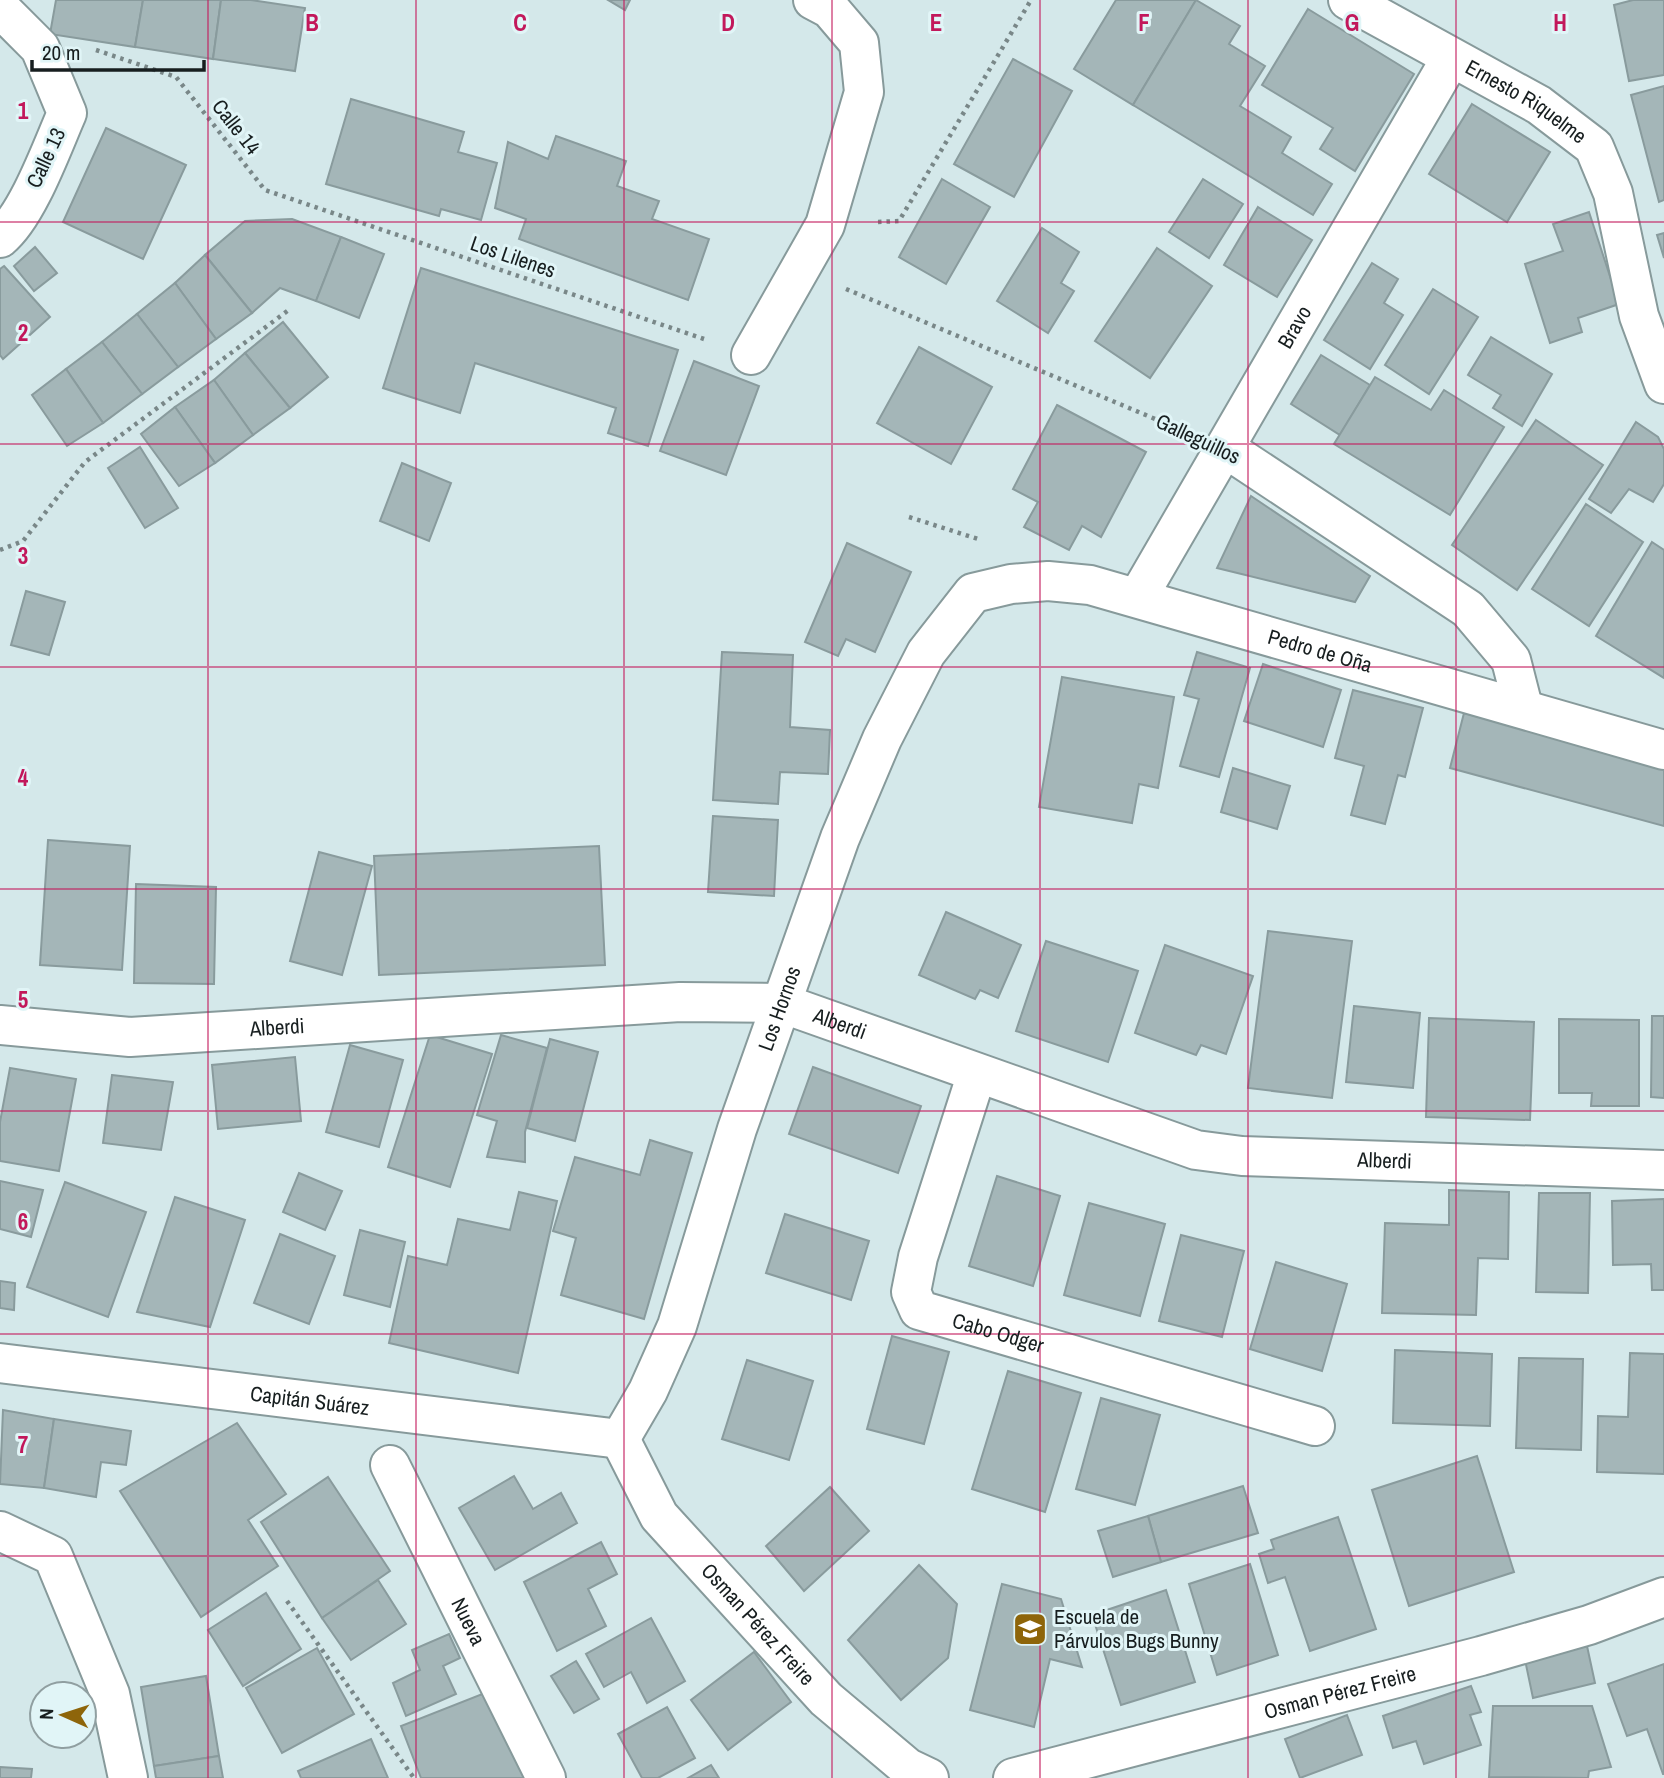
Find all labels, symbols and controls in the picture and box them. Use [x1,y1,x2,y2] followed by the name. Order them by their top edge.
[305,7,319,38] text: B
[513,7,527,38] text: C
[721,7,735,38] text: D
[930,7,942,38] text: E
[1138,7,1150,38] text: F
[1345,7,1359,38] text: G
[1553,7,1567,38] text: H
[32,28,203,72] scale bar
[42,38,80,67] text: 20 m
[1460,52,1593,150] street label: Ernesto Riquelme
[206,93,268,161] street label: Calle 14
[18,95,29,126] text: 1
[19,123,72,193] street label: Calle 13
[467,228,560,285] street label: Los Lilenes
[1270,300,1318,354] street label: Bravo
[18,317,28,348] text: 2
[1151,406,1245,471] street label: Galleguillos
[18,540,28,571] text: 3
[1265,622,1376,679] street label: Pedro de Oña
[18,762,29,793] text: 4
[751,962,807,1055] street label: Los Hornos
[18,984,28,1015] text: 5
[808,1000,870,1046] street label: Alberdi
[248,1011,305,1043] street label: Alberdi
[1356,1145,1412,1176] street label: Alberdi
[18,1206,28,1237] text: 6
[949,1306,1048,1360] street label: Cabo Odger
[249,1379,371,1422] street label: Capitán Suárez
[18,1429,28,1460] text: 7
[695,1557,822,1691] street label: Osman Pérez Freire
[444,1593,493,1651] street label: Nueva
[1054,1602,1219,1655] place label: Escuela de Párvulos Bugs Bunny
[1011,1610,1049,1648] school or university icon: Escuela de Párvulos Bugs Bunny
[1261,1659,1419,1726] street label: Osman Pérez Freire
[28,1680,98,1750] north arrow
[33,1708,59,1720] text: N

